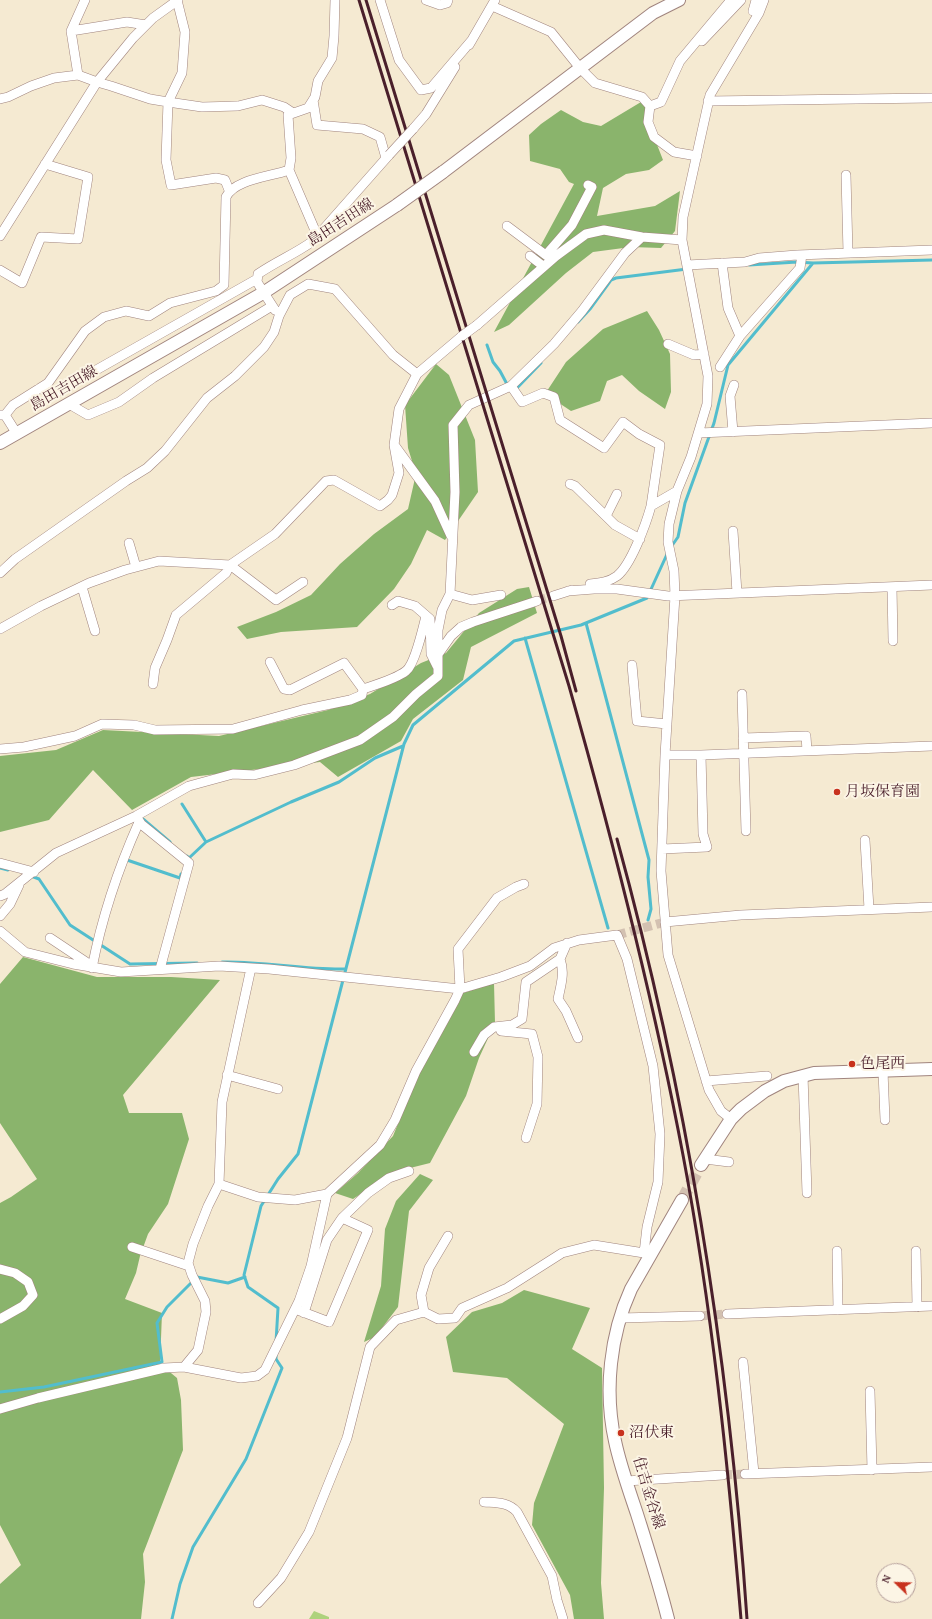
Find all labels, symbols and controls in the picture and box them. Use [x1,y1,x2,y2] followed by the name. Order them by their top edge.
[305,195,377,251] street label: 島田吉田線
[27,362,101,416] street label: 島田吉田線
[845,783,920,801] place label: 月坂保育園
[832,787,842,797] marker: 月坂保育園
[860,1055,905,1073] place label: 色尾西
[847,1059,857,1069] marker: 色尾西
[629,1424,674,1442] place label: 沼伏東
[616,1428,626,1438] marker: 沼伏東
[628,1455,668,1531] street label: 住吉金谷線
[876,1563,916,1603] north arrow
[877,1572,895,1585] text: N

